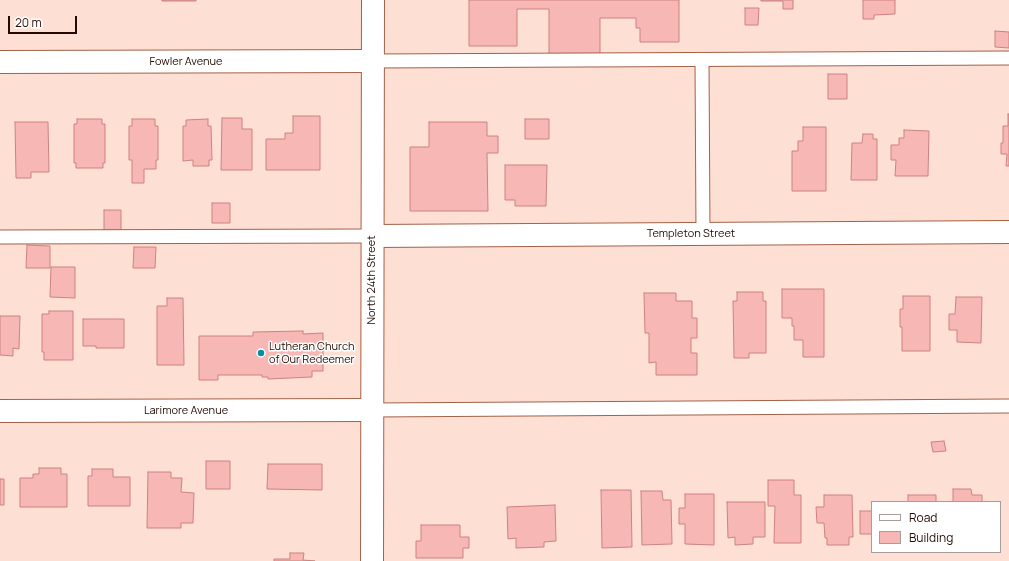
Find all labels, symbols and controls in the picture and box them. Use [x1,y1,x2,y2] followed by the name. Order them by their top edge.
[10,8,79,34] scale bar
[15,14,42,31] text: 20 m
[150,55,222,69] street label: Fowler Avenue
[647,227,735,241] street label: Templeton Street
[365,235,379,325] street label: North 24th Street
[269,340,355,366] place label: Lutheran Church of Our Redeemer
[256,348,266,358] marker: Lutheran Church of Our Redeemer
[144,404,228,418] street label: Larimore Avenue
[871,501,1001,553] legend
[909,509,937,526] text: Road
[909,529,953,546] text: Building

